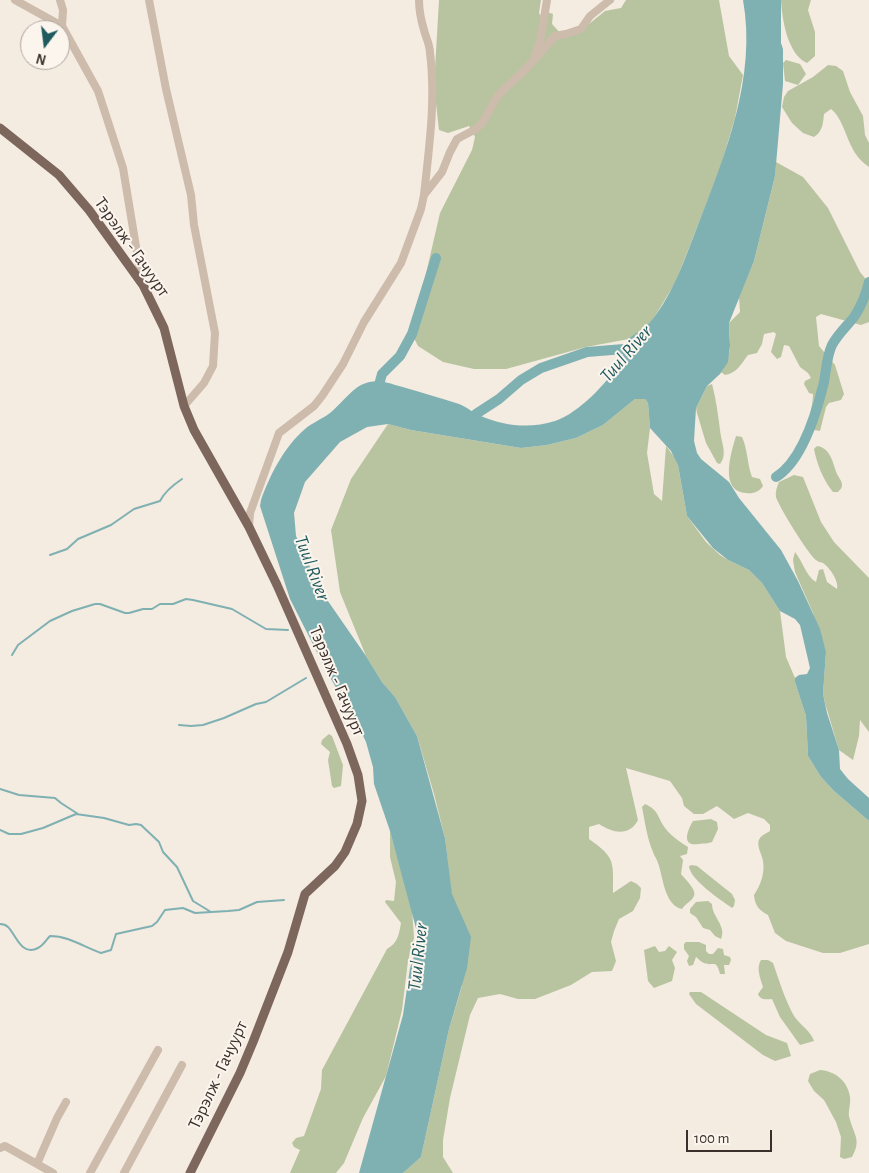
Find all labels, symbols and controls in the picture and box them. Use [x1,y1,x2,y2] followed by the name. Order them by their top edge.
[20,20,70,70] north arrow
[35,51,48,67] text: N
[90,193,174,301] street label: Тэрэлж - Гачуурт
[595,321,657,387] water label: Tuul River
[289,532,335,604] water label: Tuul River
[304,623,370,739] street label: Тэрэлж - Гачуурт
[403,922,433,992] water label: Tuul River
[184,1018,252,1132] street label: Тэрэлж - Гачуурт
[689,1120,775,1152] scale bar
[694,1131,729,1146] text: 100 m

